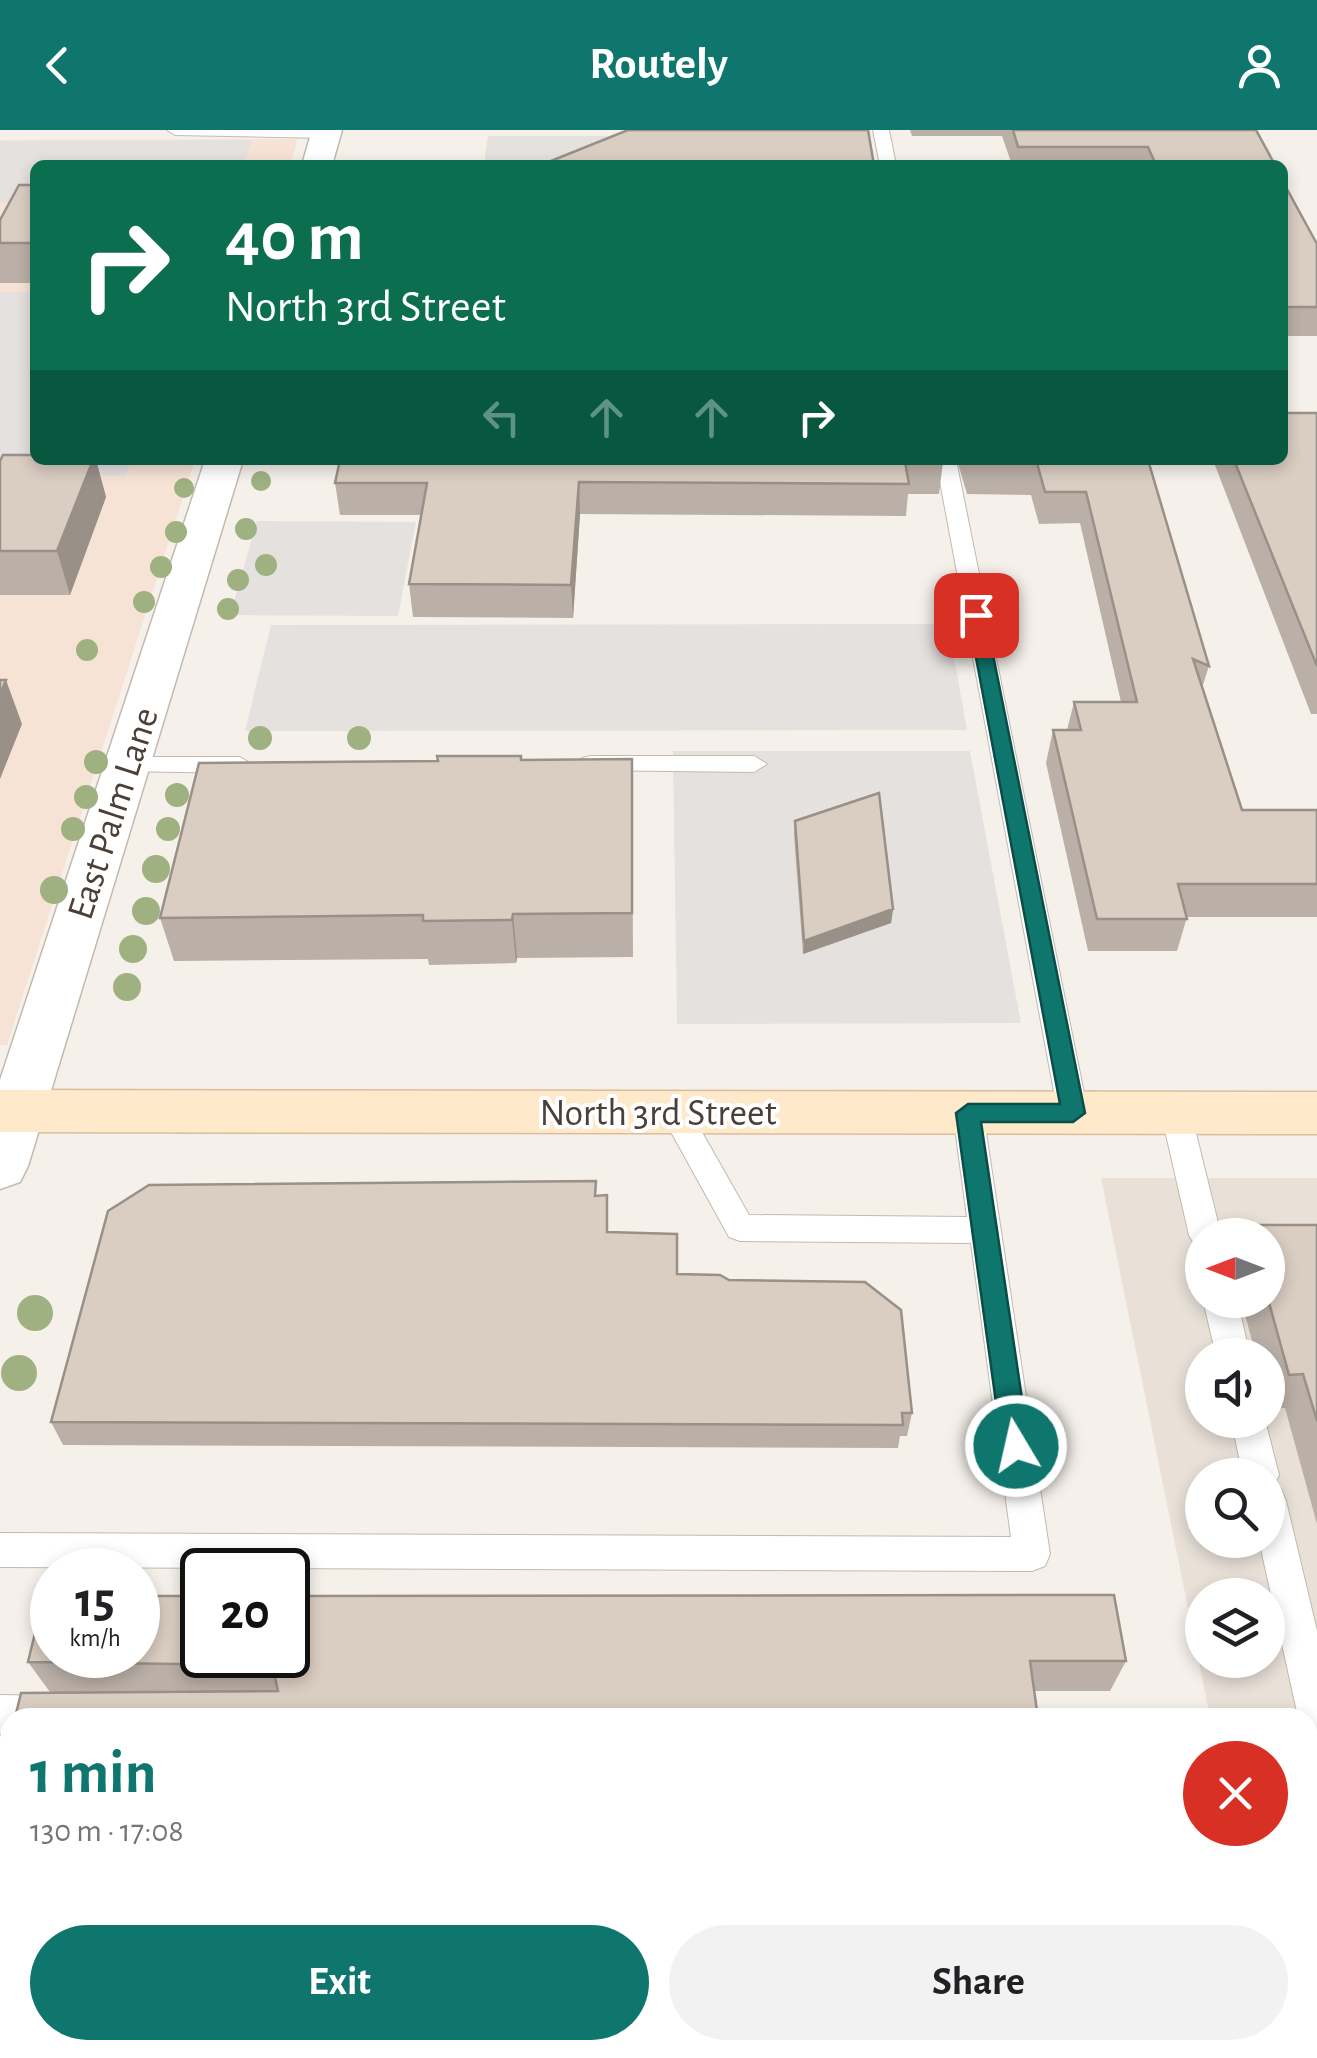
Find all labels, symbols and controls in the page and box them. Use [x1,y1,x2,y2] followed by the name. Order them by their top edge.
[30,38,85,93] icon: back
[1232,38,1287,93] icon: person
[589,42,728,87] text: Routely
[60,200,190,330] icon: right
[225,203,364,273] text: 40 m
[225,285,506,330] text: North 3rd Street
[474,390,529,445] icon: left
[579,390,634,445] icon: ahead
[684,390,739,445] icon: ahead
[789,390,844,445] icon: right
[934,573,1019,658] pin
[949,588,1004,643] icon: arrive
[62,703,166,924] street label: East Palm Lane
[539,1095,777,1133] street label: North 3rd Street
[1185,1218,1285,1318] north arrow
[1185,1218,1285,1678] map controls
[1185,1338,1285,1438] button: sound
[964,1394,1068,1498] position arrow
[1185,1458,1285,1558] button: search
[180,1548,310,1678] speed limit sign: 20
[75,1576,115,1626] text: 15
[1185,1578,1285,1678] button: layers
[69,1626,121,1651] text: km/h
[1183,1741,1288,1846] button: close
[30,1744,156,1804] text: 1 min
[30,1815,184,1847] text: 130 m · 17:08
[30,1925,649,2040] button: Exit
[669,1925,1288,2040] button: Share

